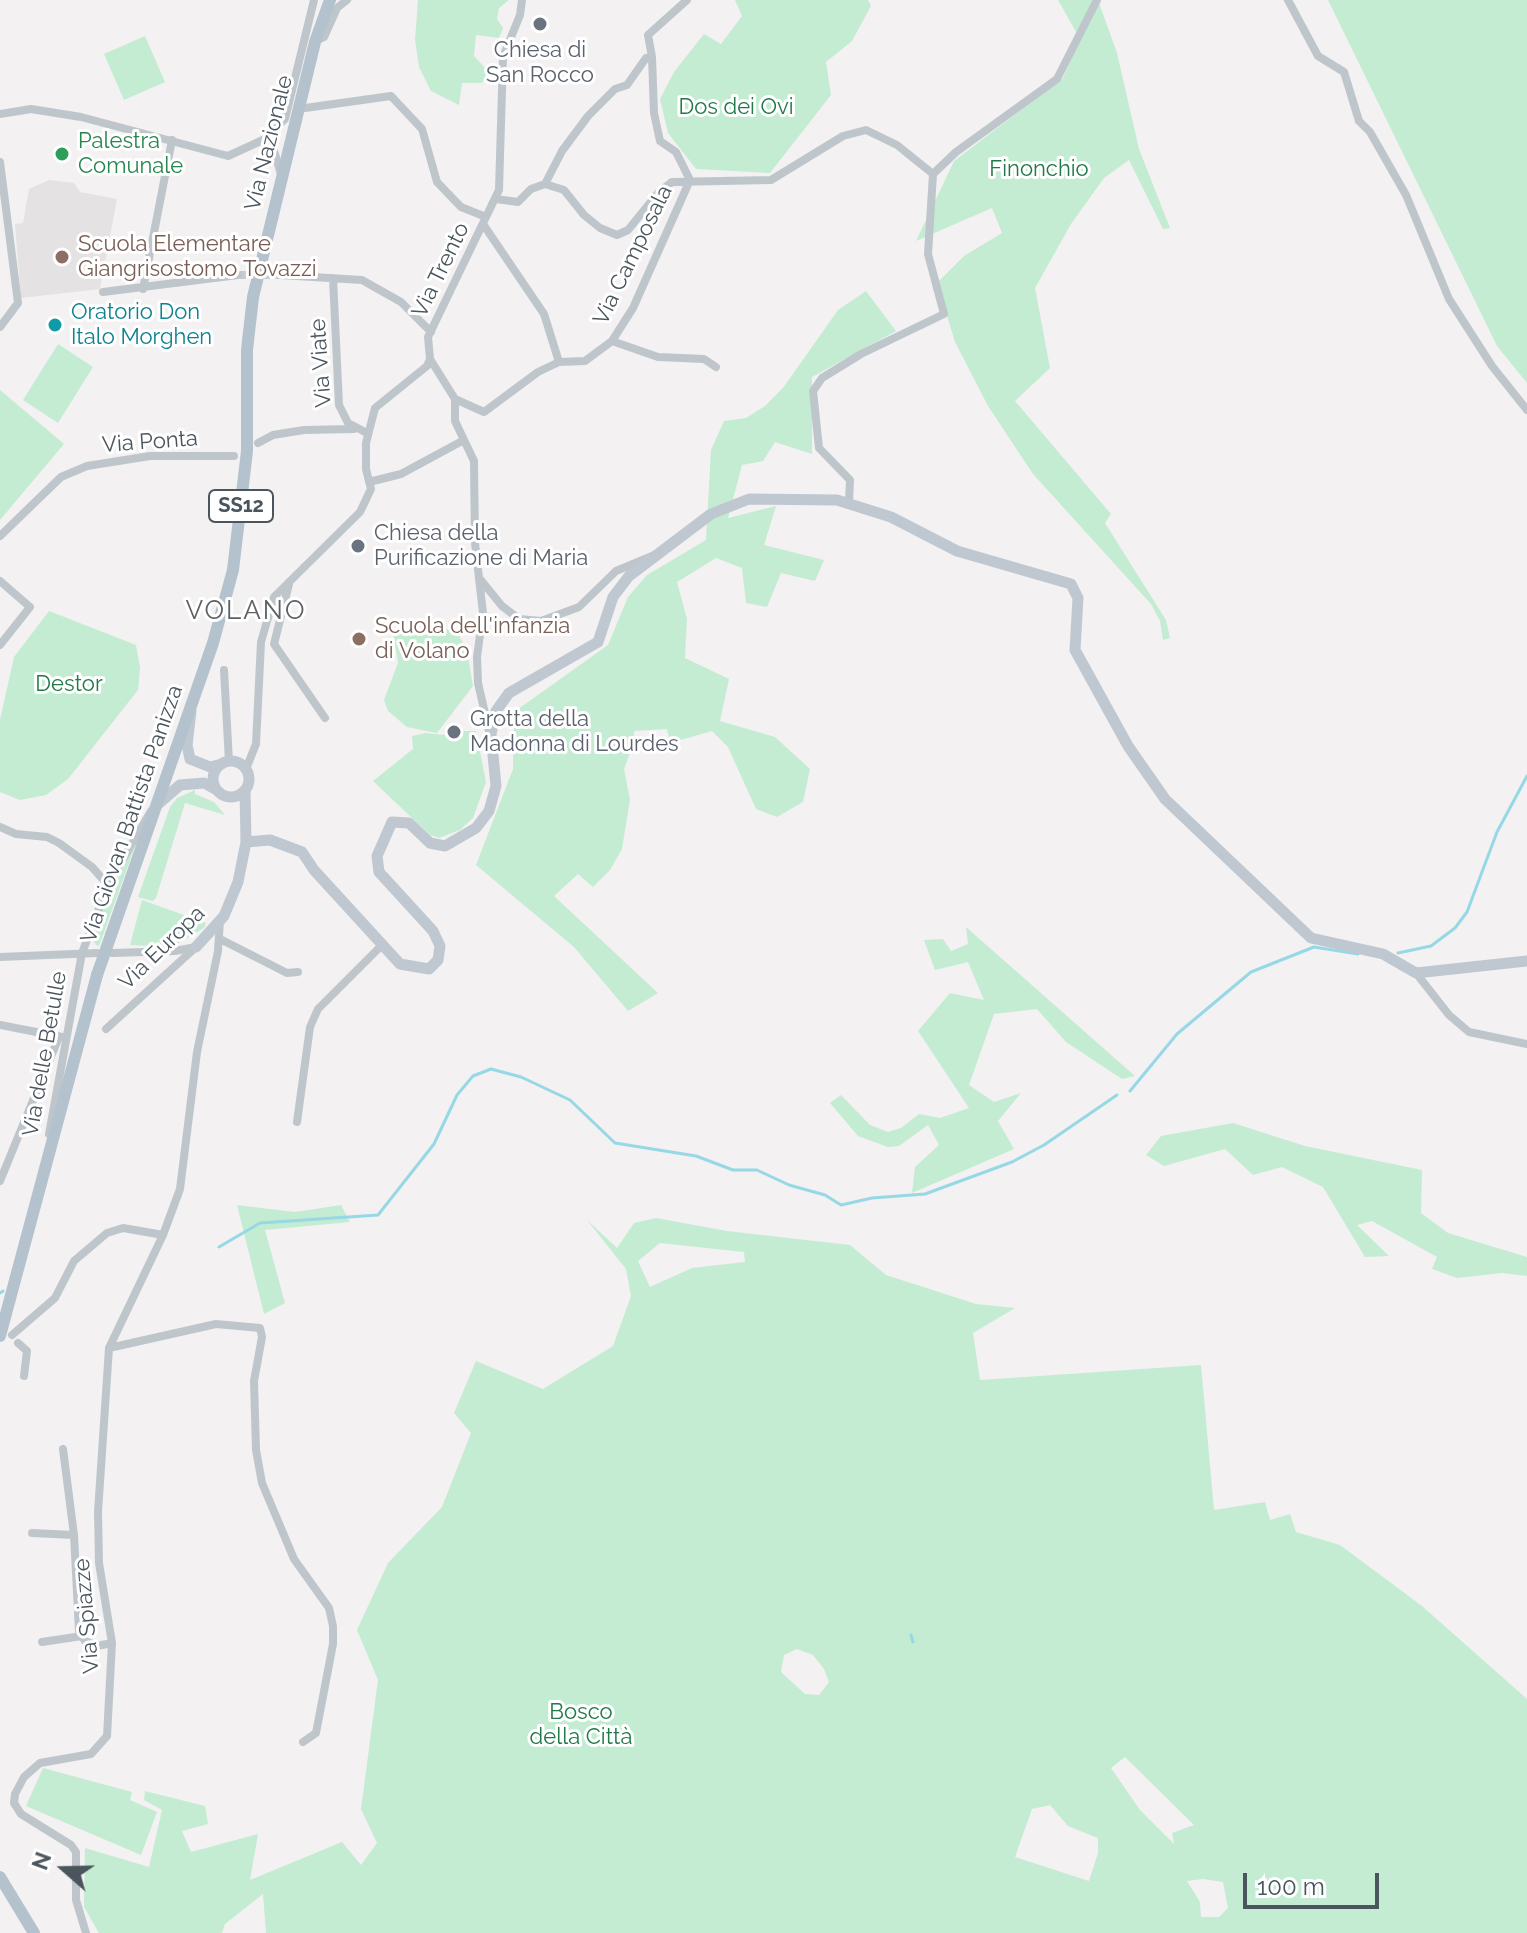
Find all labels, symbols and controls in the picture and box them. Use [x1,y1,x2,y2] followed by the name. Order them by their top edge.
[531,15,549,33] marker: Chiesa di San Rocco
[486,37,594,88] place label: Chiesa di San Rocco
[239,73,299,213] street label: Via Nazionale
[678,94,794,120] park label: Dos dei Ovi
[78,128,183,180] place label: Palestra Comunale
[53,145,71,163] marker: Palestra Comunale
[989,156,1089,182] park label: Finonchio
[588,181,678,329] street label: Via Camposala
[407,218,475,322] street label: Via Trento
[78,231,317,282] place label: Scuola Elementare Giangrisostomo Tovazzi
[53,248,71,266] marker: Scuola Elementare Giangrisostomo Tovazzi
[71,299,212,350] place label: Oratorio Don Italo Morghen
[46,316,64,334] marker: Oratorio Don Italo Morghen
[305,318,337,408] street label: Via Viate
[101,425,199,459] street label: Via Ponta
[209,490,273,522] road number: SS12
[374,520,588,572] place label: Chiesa della Purificazione di Maria
[349,537,367,555] marker: Chiesa della Purificazione di Maria
[186,595,306,627] district label: VOLANO
[375,613,570,664] place label: Scuola dell'infanzia di Volano
[350,630,368,648] marker: Scuola dell'infanzia di Volano
[35,671,103,697] park label: Destor
[75,682,189,946] street label: Via Giovan Battista Panizza
[470,706,679,758] place label: Grotta della Madonna di Lourdes
[445,723,463,741] marker: Grotta della Madonna di Lourdes
[113,900,211,996] street label: Via Europa
[17,969,73,1139] street label: Via delle Betulle
[69,1557,105,1675] street label: Via Spiazze
[530,1699,632,1750] park label: Bosco della Città
[24,1829,104,1909] north arrow
[26,1848,57,1873] text: N
[1247,1857,1383,1907] scale bar
[1257,1872,1325,1901] text: 100 m

